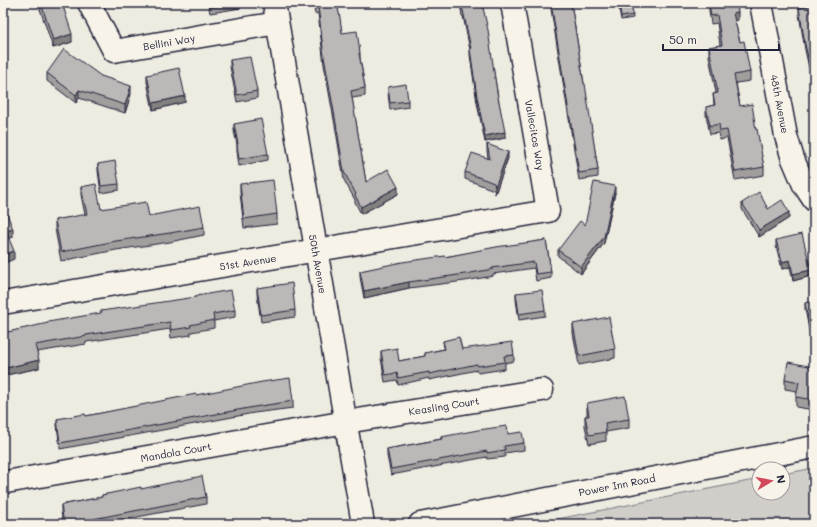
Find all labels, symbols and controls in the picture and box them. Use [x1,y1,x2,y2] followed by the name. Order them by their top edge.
[663,26,779,52] scale bar
[142,31,196,53] street label: Bellini Way
[669,31,697,47] text: 50 m
[767,73,793,135] street label: 48th Avenue
[522,99,548,171] street label: Vallecitos Way
[306,233,330,295] street label: 50th Avenue
[219,251,277,273] street label: 51st Avenue
[408,393,480,419] street label: Keasling Court
[139,439,213,465] street label: Mandola Court
[751,461,791,501] north arrow
[577,471,657,499] street label: Power Inn Road
[773,474,789,485] text: N

